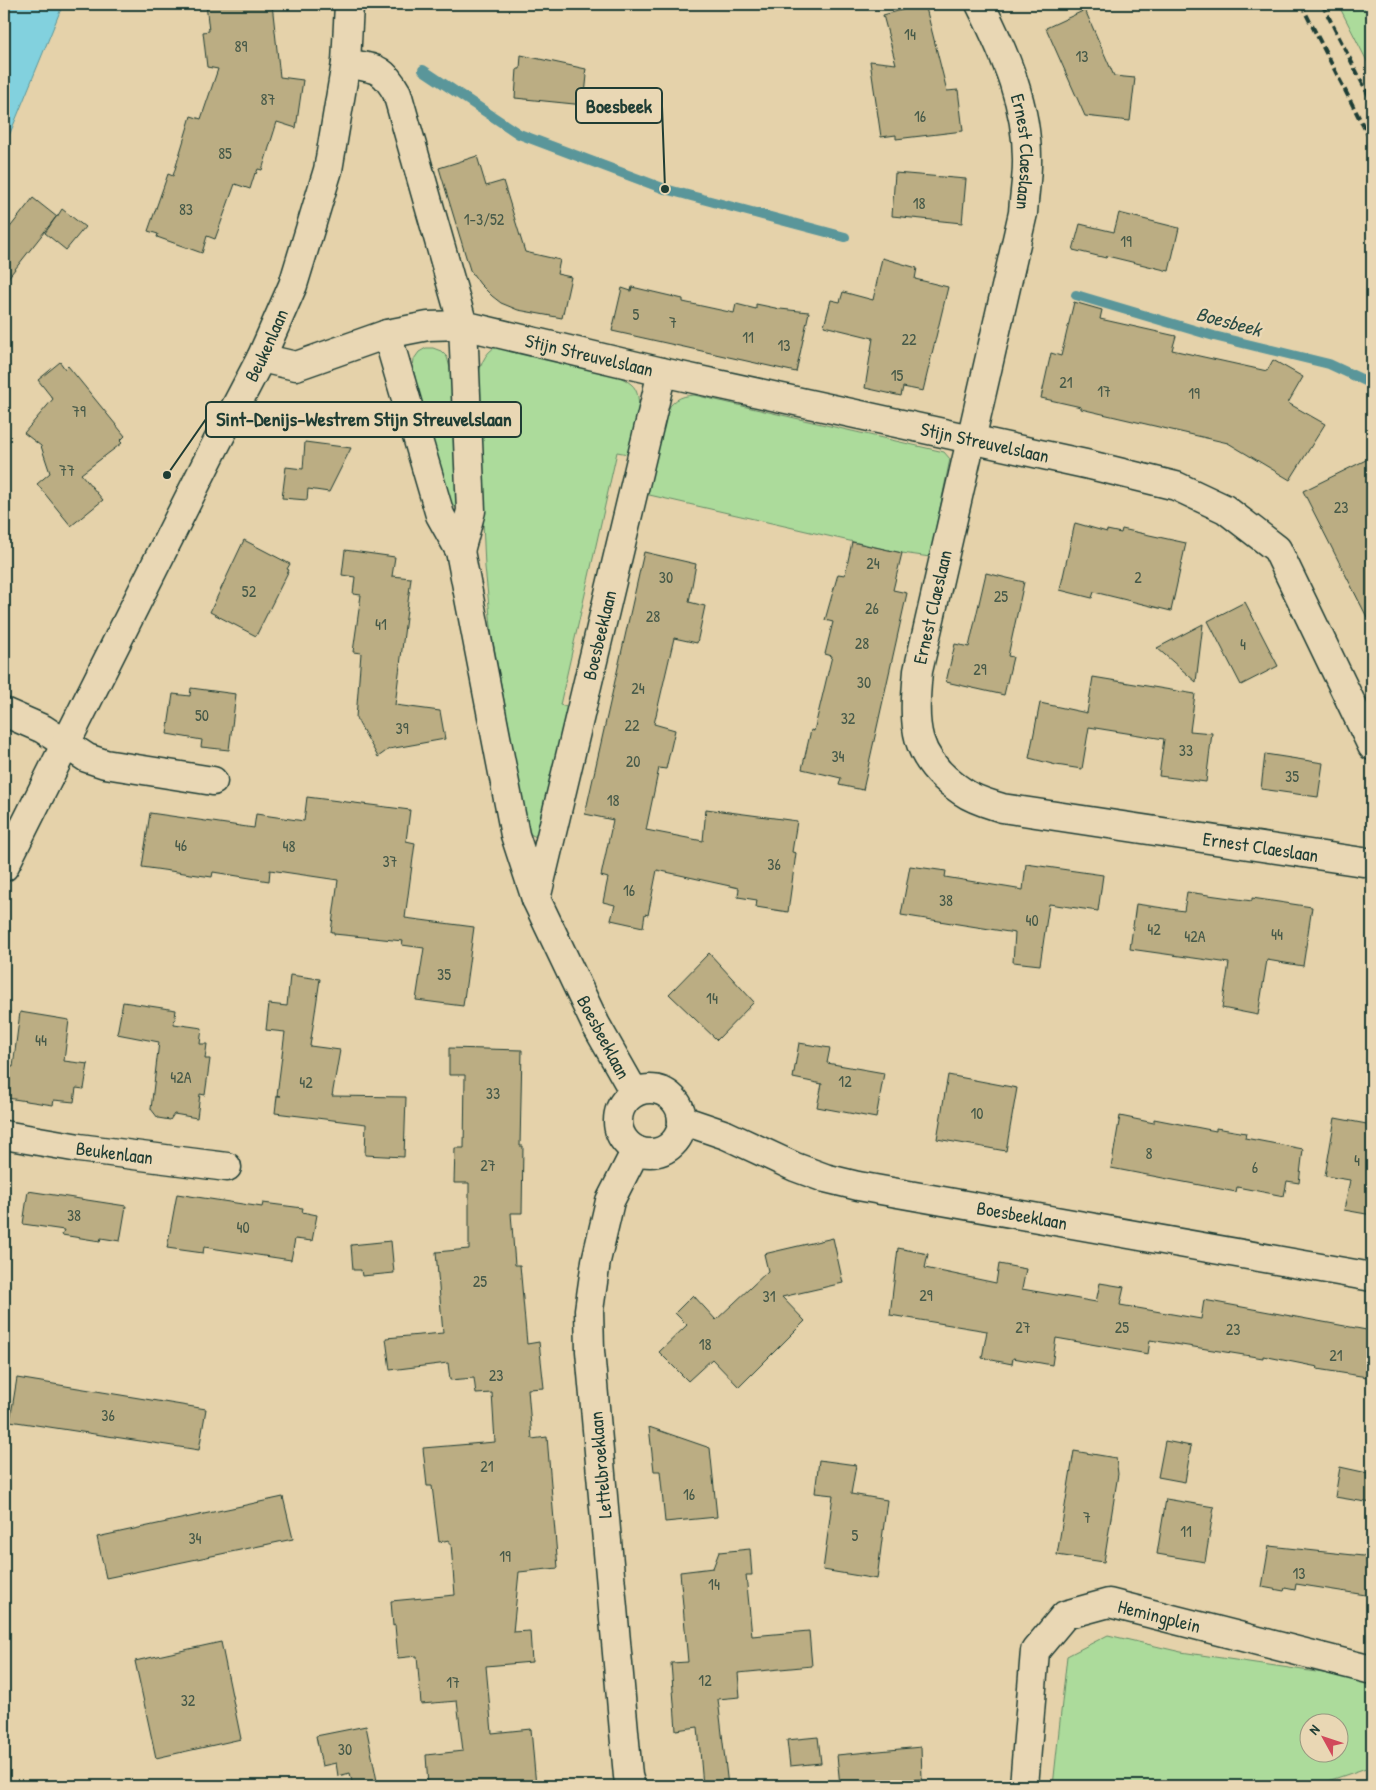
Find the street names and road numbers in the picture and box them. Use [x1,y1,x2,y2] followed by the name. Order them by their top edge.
[1005,91,1040,211] street label: Ernest Claeslaan
[238,305,294,386] street label: Beukenlaan
[523,327,656,383] street label: Stijn Streuvelslaan
[918,416,1052,469] street label: Stijn Streuvelslaan
[906,547,958,667] street label: Ernest Claeslaan
[576,587,622,683] street label: Boesbeeklaan
[1201,825,1320,868] street label: Ernest Claeslaan
[571,990,637,1084] street label: Boesbeeklaan
[75,1135,155,1170] street label: Beukenlaan
[975,1194,1069,1236] street label: Boesbeeklaan
[582,1411,618,1519] street label: Lettelbroeklaan
[1115,1593,1204,1639] street label: Hemingplein

